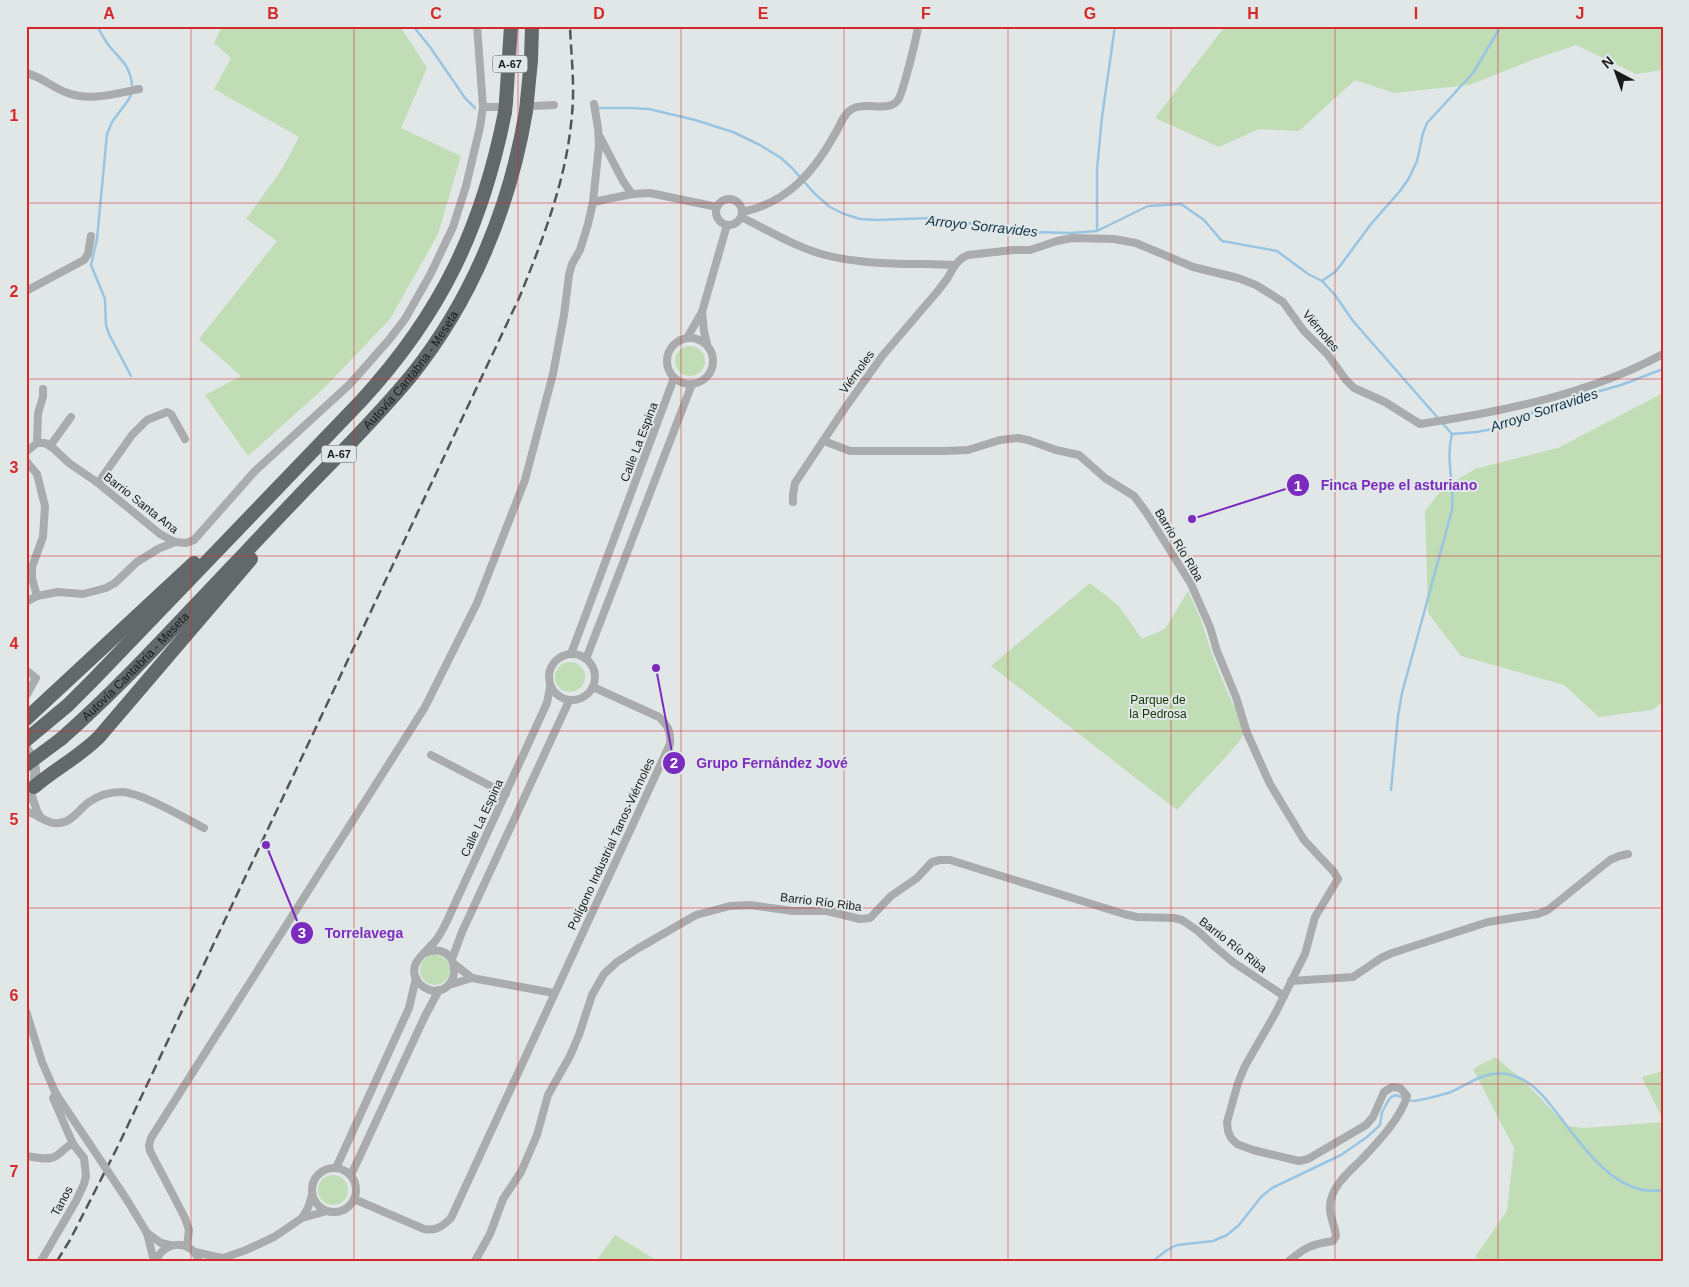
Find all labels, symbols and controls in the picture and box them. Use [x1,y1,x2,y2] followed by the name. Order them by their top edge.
[103,5,115,22] text: A
[267,5,279,22] text: B
[430,5,442,22] text: C
[593,5,605,22] text: D
[758,5,769,22] text: E
[921,5,931,22] text: F
[1084,5,1096,22] text: G
[1247,5,1259,22] text: H
[1414,5,1418,22] text: I
[1576,5,1584,22] text: J
[1592,48,1642,98] north arrow
[1598,53,1617,72] text: N
[492,56,528,72] road number: A-67
[10,107,19,124] text: 1
[924,212,1039,240] water label: Arroyo Sorravides
[10,283,19,300] text: 2
[1300,307,1342,355] street label: Viérnoles
[360,308,461,432] street label: Autovía Cantabria - Meseta
[837,348,877,396] street label: Viérnoles
[1487,385,1600,435] water label: Arroyo Sorravides
[617,400,661,484] street label: Calle La Espina
[322,446,356,462] road number: A-67
[10,459,19,476] text: 3
[101,470,181,537] street label: Barrio Santa Ana
[1286,471,1487,500] callout: Finca Pepe el asturiano
[1294,477,1302,494] text: 1
[1321,477,1477,493] text: Finca Pepe el asturiano
[1152,506,1206,584] street label: Barrio Río Riba
[79,609,192,723] street label: Autovía Cantabria - Meseta
[10,635,19,652] text: 4
[1129,693,1187,721] park label: Parque de la Pedrosa
[662,749,858,778] callout: Grupo Fernández Jové
[670,754,678,771] text: 2
[696,755,848,771] text: Grupo Fernández Jové
[565,756,657,932] street label: Polígono Industrial Tanos-Viérnoles
[458,777,506,859] street label: Calle La Espina
[10,811,19,828] text: 5
[779,890,863,914] street label: Barrio Río Riba
[1196,914,1270,976] street label: Barrio Río Riba
[290,919,413,948] callout: Torrelavega
[298,924,306,941] text: 3
[325,925,403,941] text: Torrelavega
[10,987,19,1004] text: 6
[10,1163,19,1180] text: 7
[48,1184,76,1218] street label: Tanos

